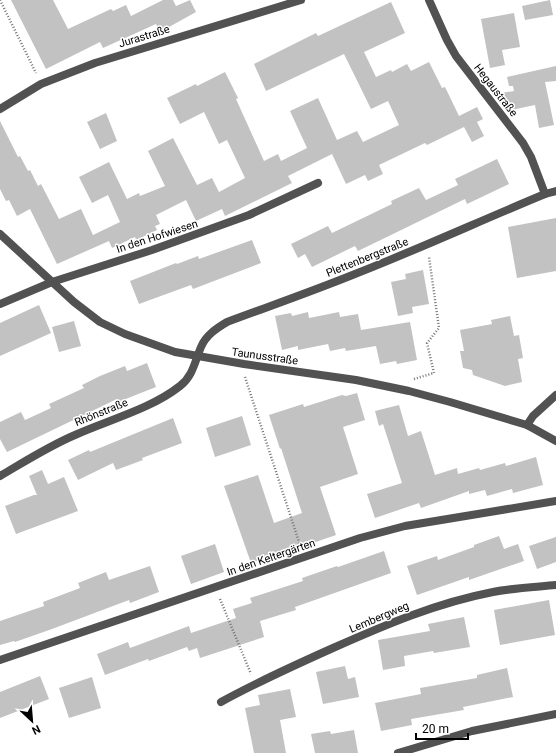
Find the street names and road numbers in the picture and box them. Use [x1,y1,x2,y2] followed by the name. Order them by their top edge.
[117,22,171,50] street label: Jurastraße
[471,61,520,119] street label: Hegaustraße
[115,217,200,256] street label: In den Hofwiesen
[324,235,410,280] street label: Plettenbergstraße
[231,345,299,368] street label: Taunusstraße
[73,396,130,429] street label: Rhönstraße
[225,536,317,579] street label: In den Keltergärten
[347,599,411,636] street label: Lembergweg

